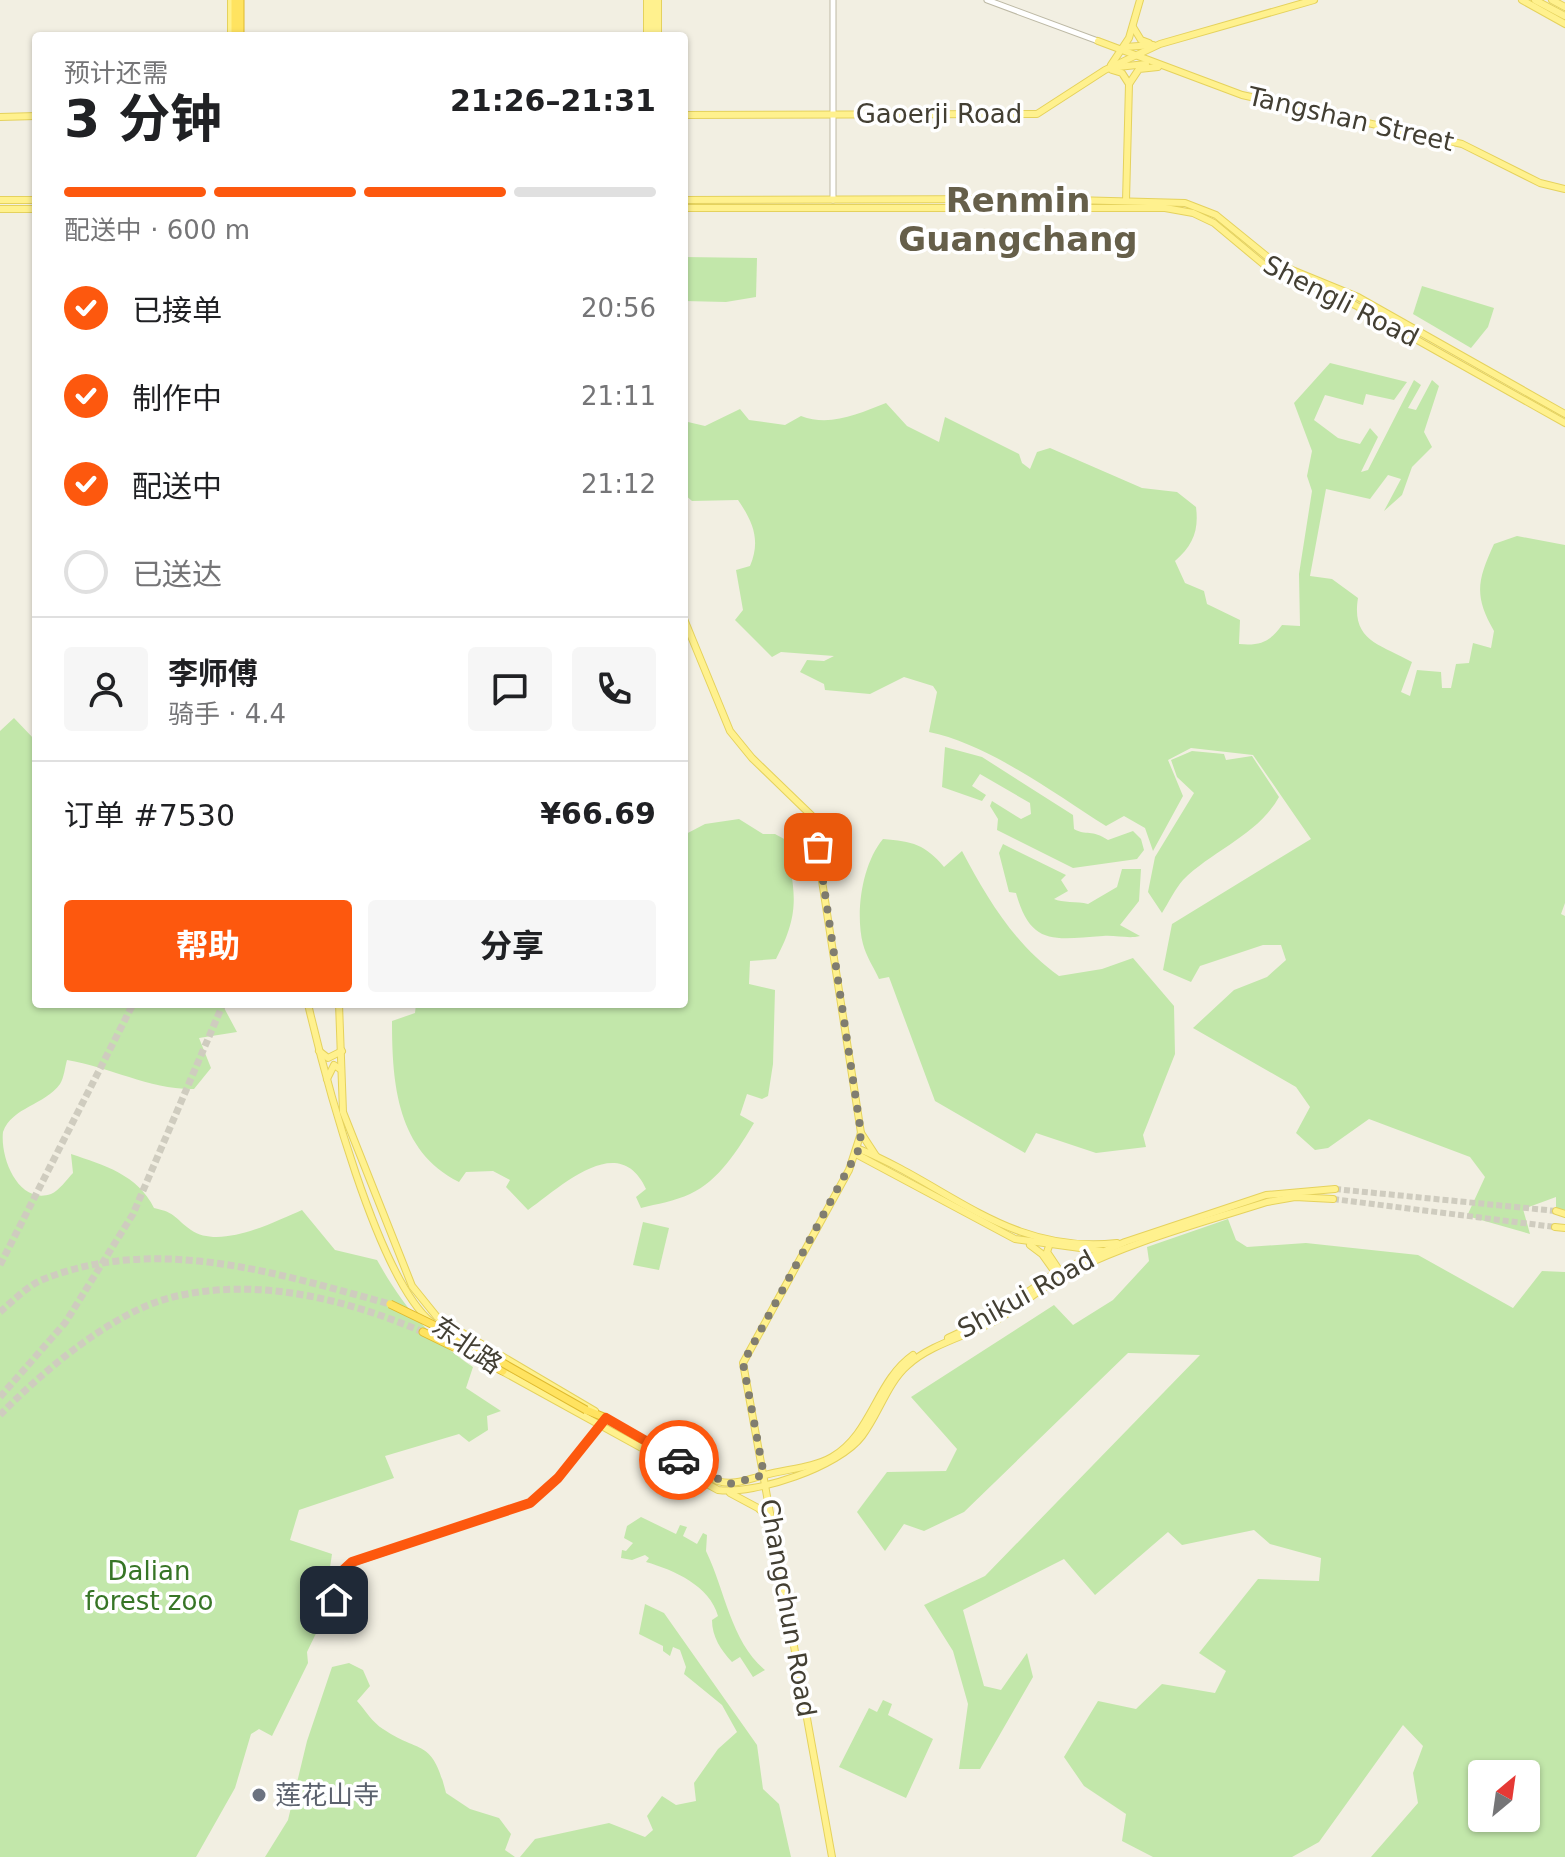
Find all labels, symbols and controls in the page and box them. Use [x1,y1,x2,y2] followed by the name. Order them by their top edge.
[64,58,168,88] text: 预计还需
[1244,81,1457,157] street label: Tangshan Street
[450,83,656,118] text: 21:26–21:31
[64,89,222,149] text: 3 分钟
[856,99,1022,129] street label: Gaoerji Road
[898,180,1138,259] district label: Renmin Guangchang
[64,215,250,245] text: 配送中 · 600 m
[1258,249,1424,353] street label: Shengli Road
[64,286,108,330] icon: check
[132,293,222,328] text: 已接单
[581,293,656,323] text: 20:56
[64,374,108,418] icon: check
[132,381,222,416] text: 制作中
[581,381,656,411] text: 21:11
[64,462,108,506] icon: check
[132,469,222,504] text: 配送中
[581,469,656,499] text: 21:12
[132,557,222,592] text: 已送达
[64,647,148,731] button: person
[468,647,552,731] button: chat
[572,647,656,731] button: phone
[168,656,258,691] text: 李师傅
[168,699,286,729] text: 骑手 · 4.4
[540,796,656,831] text: ¥66.69
[64,798,235,833] text: 订单 #7530
[784,813,852,881] pin
[796,825,840,869] icon: bag
[64,900,352,992] button: 帮助
[368,900,656,992] button: 分享
[952,1244,1100,1344] street label: Shikui Road
[426,1310,508,1380] street label: 东北路
[639,1420,719,1500] courier
[657,1438,701,1482] icon: car
[754,1497,822,1719] street label: Changchun Road
[85,1556,213,1616] park label: Dalian forest zoo
[300,1566,368,1634] pin
[312,1578,356,1622] icon: home
[1468,1760,1540,1832] north arrow
[1468,1760,1540,1832] map controls
[275,1780,379,1810] place label: 莲花山寺
[250,1786,268,1804] marker: 莲花山寺

